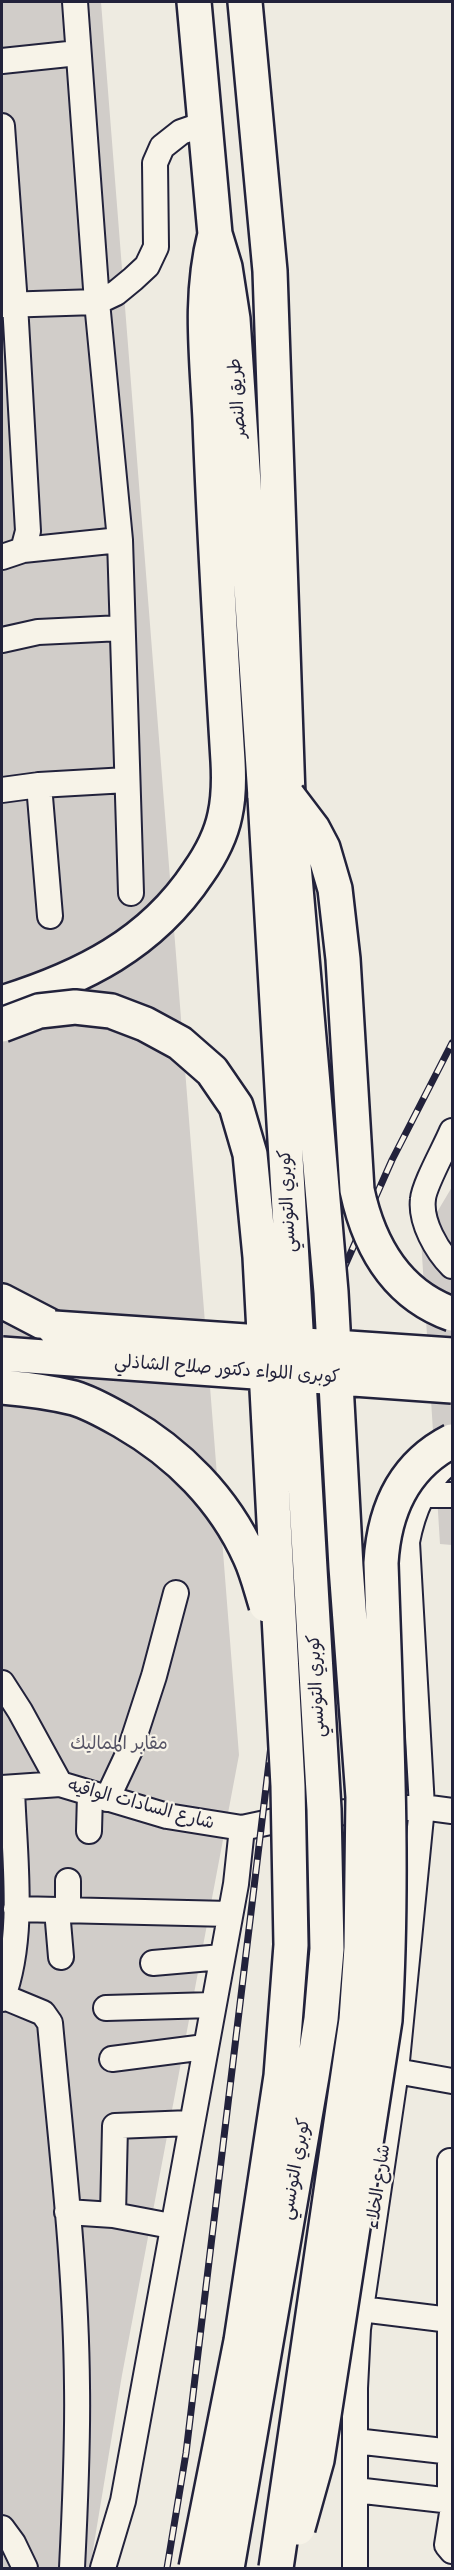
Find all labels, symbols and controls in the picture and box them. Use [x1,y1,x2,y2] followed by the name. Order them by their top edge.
[224,357,252,439] street label: طريق النصر
[275,1149,301,1253] street label: كوبري التونسي
[114,1351,340,1389] street label: كوبرى اللواء دكتور صلاح الشاذلي
[304,1634,330,1738] street label: كوبري التونسي
[70,1733,168,1755] park label: مقابر المماليك
[65,1775,217,1835] street label: شارع السادات الواقيه
[276,2116,316,2222] street label: كوبري التونسي
[362,2143,396,2231] street label: شارع الخلاء

